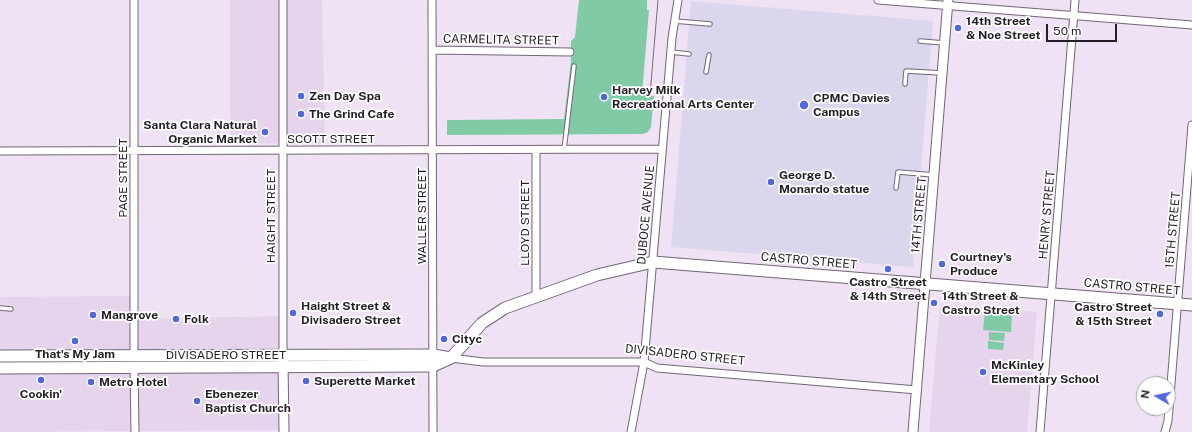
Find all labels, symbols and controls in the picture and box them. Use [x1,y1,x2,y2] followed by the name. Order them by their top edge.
[966,14,1041,42] place label: 14th Street & Noe Street
[1048,16,1119,42] scale bar
[953,23,963,33] marker: 14th Street & Noe Street
[1053,24,1081,38] text: 50 m
[443,32,559,48] street label: CARMELITA STREET
[612,83,754,111] place label: Harvey Milk Recreational Arts Center
[309,89,381,103] place label: Zen Day Spa
[296,91,306,101] marker: Zen Day Spa
[813,91,890,119] place label: CPMC Davies Campus
[599,92,609,102] marker: Harvey Milk Recreational Arts Center
[798,99,810,111] marker: CPMC Davies Campus
[309,107,394,121] place label: The Grind Cafe
[296,109,306,119] marker: The Grind Cafe
[143,118,257,146] place label: Santa Clara Natural Organic Market
[260,127,270,137] marker: Santa Clara Natural Organic Market
[287,132,375,146] street label: SCOTT STREET
[116,138,130,218] street label: PAGE STREET
[634,165,658,265] street label: DUBOCE AVENUE
[415,168,429,264] street label: WALLER STREET
[779,168,869,196] place label: George D. Monardo statue
[264,169,278,263] street label: HAIGHT STREET
[1036,170,1058,260] street label: HENRY STREET
[908,176,930,254] street label: 14TH STREET
[766,177,776,187] marker: George D. Monardo statue
[518,180,532,266] street label: LLOYD STREET
[1162,191,1184,269] street label: 15TH STREET
[760,250,858,272] street label: CASTRO STREET
[950,250,1012,278] place label: Courtney's Produce
[937,259,947,269] marker: Courtney's Produce
[883,264,893,274] marker: Castro Street & 14th Street
[849,275,927,303] place label: Castro Street & 14th Street
[1083,276,1181,298] street label: CASTRO STREET
[942,289,1020,317] place label: 14th Street & Castro Street
[929,298,939,308] marker: 14th Street & Castro Street
[301,299,401,327] place label: Haight Street & Divisadero Street
[1074,300,1152,328] place label: Castro Street & 15th Street
[101,308,158,322] place label: Mangrove
[288,308,298,318] marker: Haight Street & Divisadero Street
[1155,309,1165,319] marker: Castro Street & 15th Street
[88,310,98,320] marker: Mangrove
[184,312,209,326] place label: Folk
[171,314,181,324] marker: Folk
[452,332,482,346] place label: Cityc
[439,334,449,344] marker: Cityc
[70,336,80,346] marker: That's My Jam
[624,342,746,368] street label: DIVISADERO STREET
[35,347,115,361] place label: That's My Jam
[166,348,286,362] street label: DIVISADERO STREET
[991,358,1100,386] place label: McKinley Elementary School
[978,367,988,377] marker: McKinley Elementary School
[314,374,415,388] place label: Superette Market
[36,375,46,385] marker: Cookin'
[99,375,168,389] place label: Metro Hotel
[301,376,311,386] marker: Superette Market
[1136,376,1176,416] north arrow
[86,377,96,387] marker: Metro Hotel
[20,387,62,401] place label: Cookin'
[205,387,291,415] place label: Ebenezer Baptist Church
[1139,389,1152,399] text: N
[192,396,202,406] marker: Ebenezer Baptist Church

